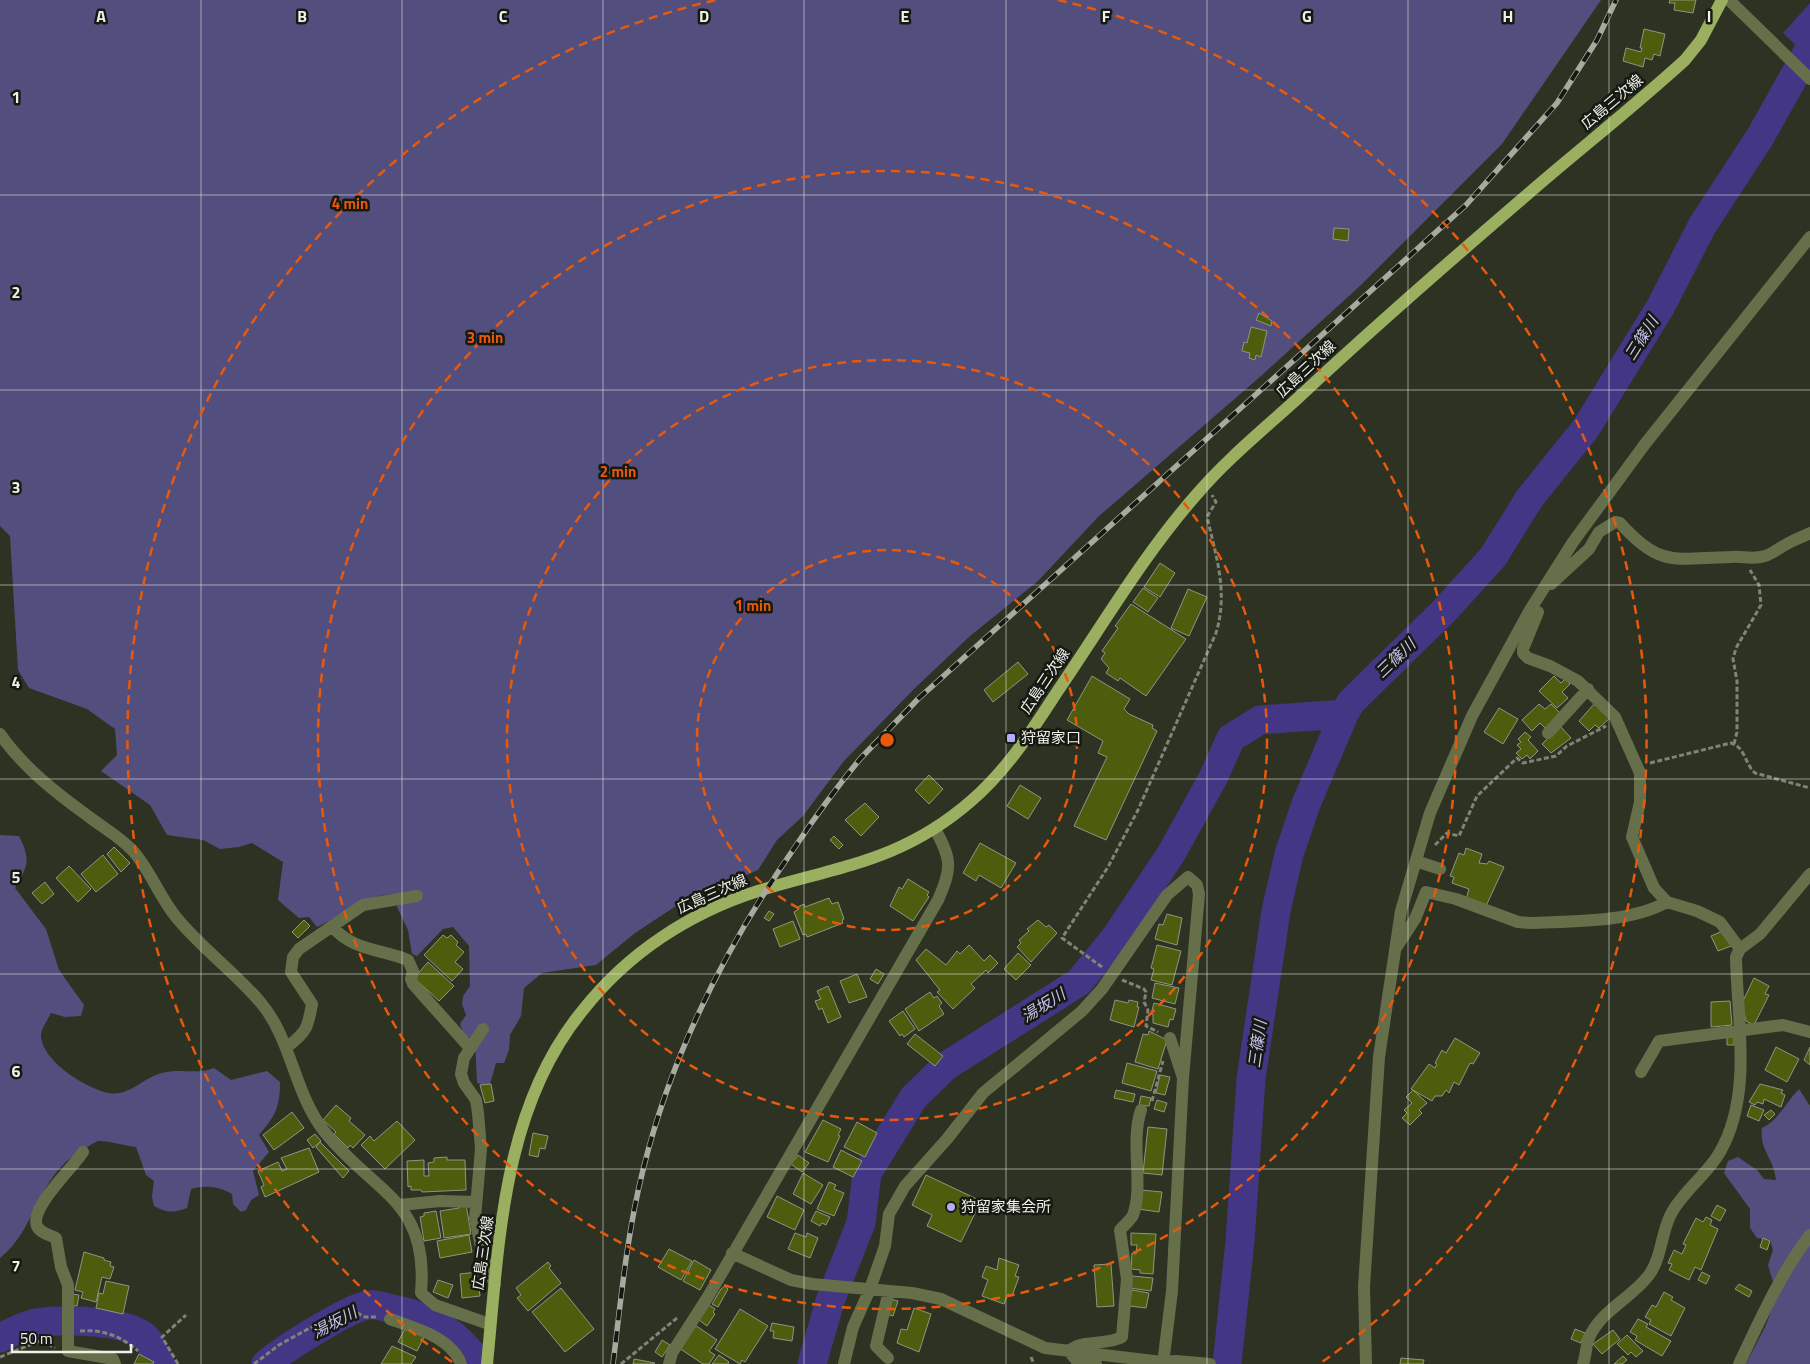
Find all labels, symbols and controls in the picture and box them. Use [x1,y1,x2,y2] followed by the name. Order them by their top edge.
[96,4,106,28] text: A
[297,4,307,28] text: B
[499,4,508,28] text: C
[699,4,709,28] text: D
[901,4,910,28] text: E
[1102,4,1111,28] text: F
[1302,4,1312,28] text: G
[1503,4,1513,28] text: H
[1707,4,1711,28] text: I
[1576,69,1648,135] street label: 広島三次線
[12,85,20,109] text: 1
[332,192,368,215] text: 4 min
[12,280,20,304] text: 2
[1618,310,1665,365] water label: 三篠川
[467,326,503,349] text: 3 min
[1270,335,1341,403] street label: 広島三次線
[600,460,636,483] text: 2 min
[12,475,20,499] text: 3
[735,594,771,617] text: 1 min
[1369,631,1422,683] water label: 三篠川
[1014,643,1075,718] street label: 広島三次線
[12,670,21,694] text: 4
[1021,726,1081,749] place label: 狩留家口
[878,731,896,749] centre of rings
[1005,732,1017,744] marker: 狩留家口
[12,865,21,889] text: 5
[673,868,751,919] street label: 広島三次線
[1016,981,1071,1028] water label: 湯坂川
[1242,1017,1273,1069] water label: 三篠川
[12,1059,21,1083] text: 6
[961,1195,1051,1218] place label: 狩留家集会所
[945,1201,957,1213] marker: 狩留家集会所
[466,1214,499,1292] street label: 広島三次線
[12,1254,20,1278] text: 7
[307,1299,363,1344] water label: 湯坂川
[12,1322,131,1354] scale bar
[20,1327,53,1350] text: 50 m

